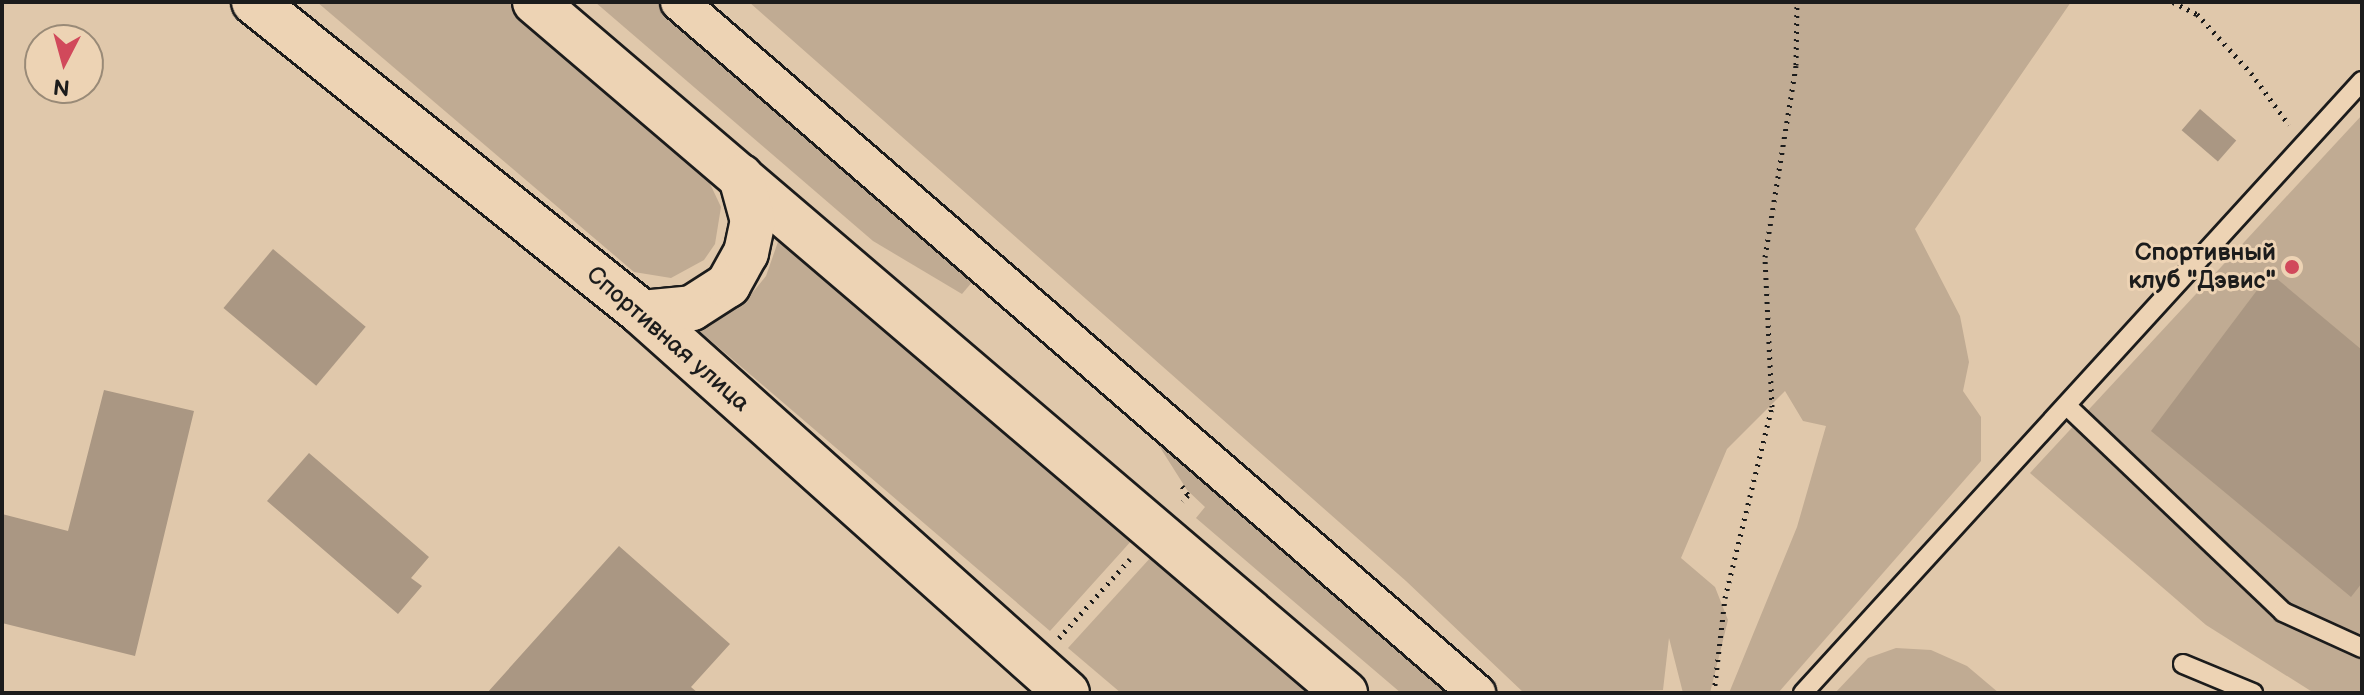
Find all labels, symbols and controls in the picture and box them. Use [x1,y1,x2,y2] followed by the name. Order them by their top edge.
[24,24,104,104] north arrow
[52,72,71,101] text: N
[2129,239,2276,295] place label: Спортивный клуб "Дэвис"
[2283,258,2301,276] marker: Спортивный клуб "Дэвис"
[581,260,755,418] street label: Спортивная улица

